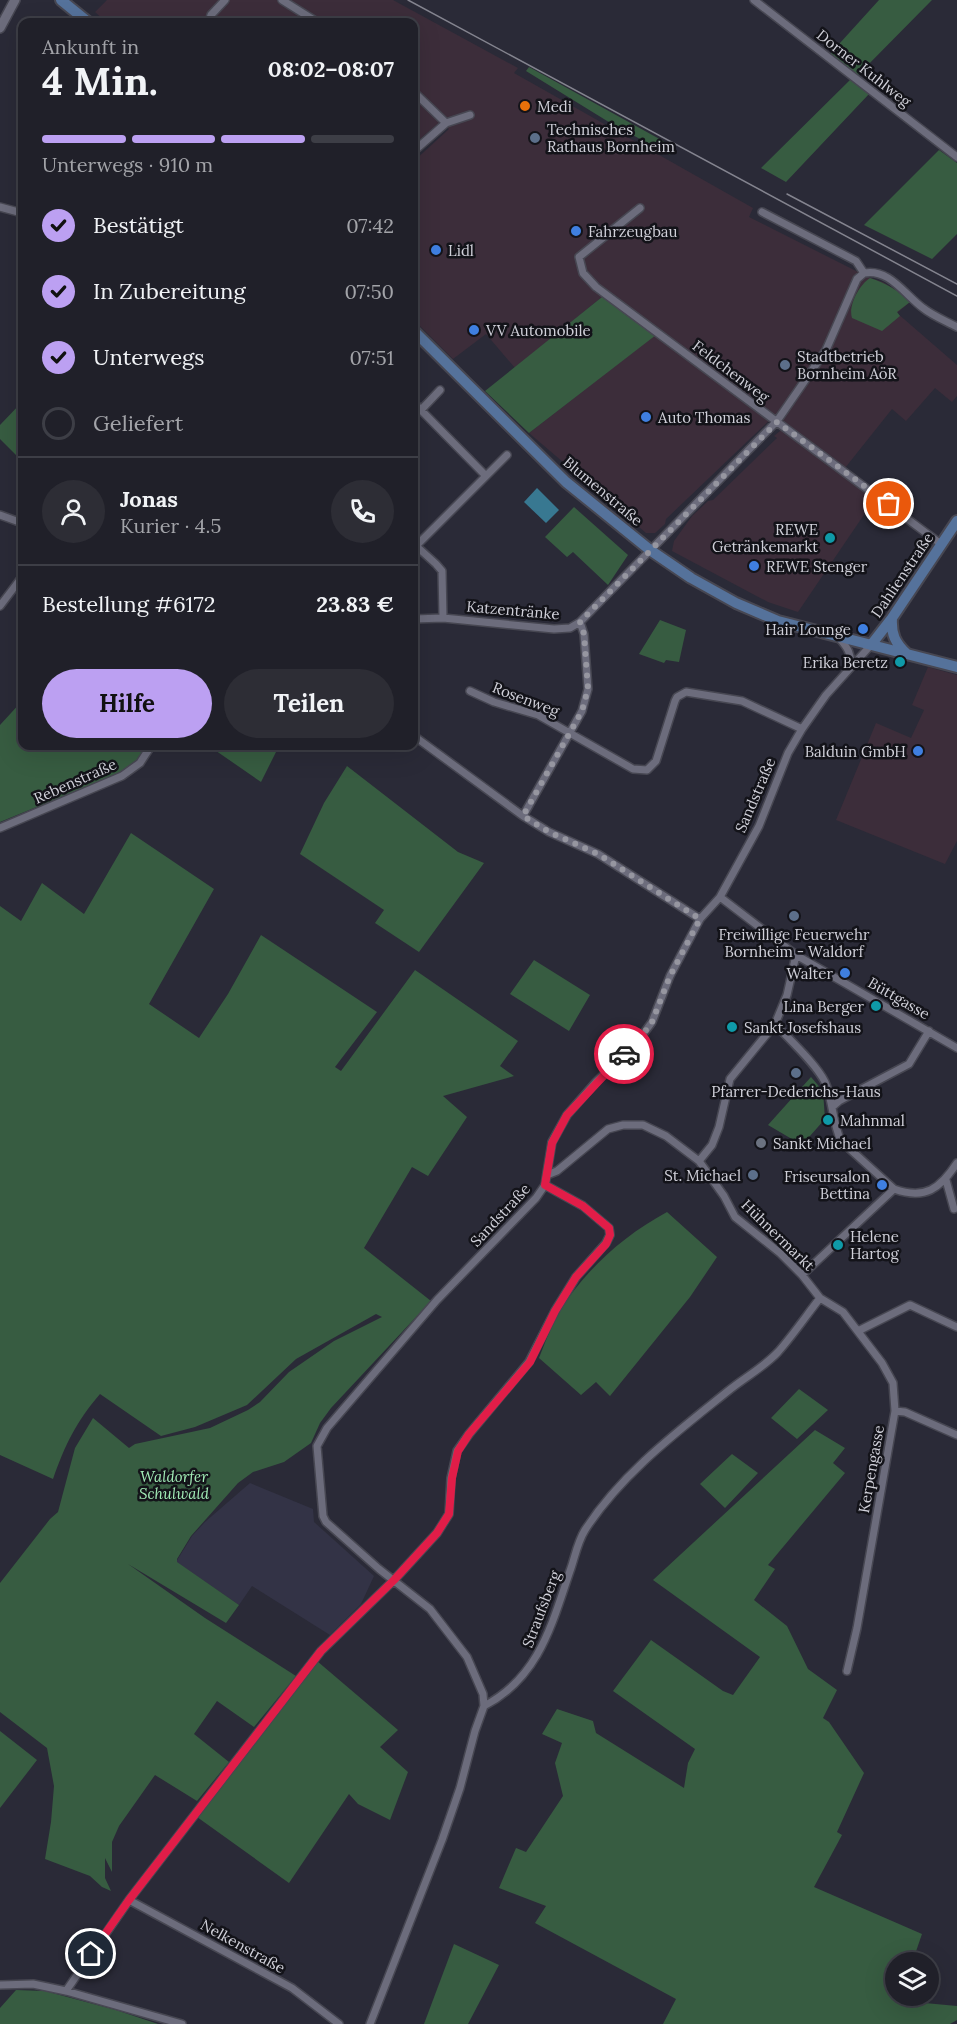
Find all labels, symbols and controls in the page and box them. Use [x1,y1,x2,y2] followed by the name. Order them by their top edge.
[813,25,915,111] street label: Dorner Kuhlweg
[42,34,139,59] text: Ankunft in
[268,55,394,83] text: 08:02–08:07
[42,56,158,106] text: 4 Min.
[537,97,572,116] place label: Medi
[518,99,532,113] marker: Medi
[547,120,675,156] place label: Technisches Rathaus Bornheim
[528,131,542,145] marker: Technisches Rathaus Bornheim
[42,152,213,177] text: Unterwegs · 910 m
[42,209,75,242] icon: check
[93,211,184,239] text: Bestätigt
[346,213,394,238] text: 07:42
[588,222,678,241] place label: Fahrzeugbau
[569,224,583,238] marker: Fahrzeugbau
[448,241,474,260] place label: Lidl
[429,243,443,257] marker: Lidl
[42,275,75,308] icon: check
[93,277,246,305] text: In Zubereitung
[344,279,394,304] text: 07:50
[485,321,591,340] place label: VV Automobile
[467,323,481,337] marker: VV Automobile
[689,336,774,407] street label: Feldchenweg
[42,341,75,374] icon: check
[93,343,204,371] text: Unterwegs
[350,345,394,370] text: 07:51
[797,347,897,383] place label: Stadtbetrieb Bornheim AöR
[778,358,792,372] marker: Stadtbetrieb Bornheim AöR
[657,408,750,427] place label: Auto Thomas
[93,409,183,437] text: Geliefert
[639,410,653,424] marker: Auto Thomas
[559,452,647,530] street label: Blumenstraße
[863,478,914,529] pin
[42,480,105,543] button: person
[331,480,394,543] button: phone
[120,485,178,513] text: Jonas
[872,487,905,520] icon: bag
[120,513,221,538] text: Kurier · 4.5
[712,520,818,556] place label: REWE Getränkemarkt
[867,529,937,621] street label: Dahlienstraße
[823,531,837,545] marker: REWE Getränkemarkt
[766,557,868,576] place label: REWE Stenger
[747,559,761,573] marker: REWE Stenger
[42,590,216,618] text: Bestellung #6172
[316,590,394,618] text: 23.83 €
[466,596,560,624] street label: Katzentränke
[765,620,851,639] place label: Hair Lounge
[856,622,870,636] marker: Hair Lounge
[803,653,888,672] place label: Erika Beretz
[893,655,907,669] marker: Erika Beretz
[42,669,212,738] button: Hilfe
[224,669,394,738] button: Teilen
[490,678,563,721] street label: Rosenweg
[805,742,906,761] place label: Balduin GmbH
[911,744,925,758] marker: Balduin GmbH
[31,754,119,808] street label: Rebenstraße
[731,755,779,835] street label: Sandstraße
[787,909,801,923] marker: Freiwillige Feuerwehr Bornheim - Waldorf
[719,925,870,961] place label: Freiwillige Feuerwehr Bornheim - Waldorf
[786,964,834,983] place label: Walter
[838,966,852,980] marker: Walter
[865,973,933,1023] street label: Büttgasse
[784,997,864,1016] place label: Lina Berger
[869,999,883,1013] marker: Lina Berger
[744,1018,861,1037] place label: Sankt Josefshaus
[725,1020,739,1034] marker: Sankt Josefshaus
[594,1024,654,1084] courier
[608,1038,641,1071] icon: car
[789,1066,803,1080] marker: Pfarrer-Dederichs-Haus
[711,1082,881,1101] place label: Pfarrer-Dederichs-Haus
[840,1111,905,1130] place label: Mahnmal
[821,1113,835,1127] marker: Mahnmal
[773,1134,871,1153] place label: Sankt Michael
[754,1136,768,1150] marker: Sankt Michael
[664,1166,741,1185] place label: St. Michael
[784,1167,870,1203] place label: Friseursalon Bettina
[746,1168,760,1182] marker: St. Michael
[875,1178,889,1192] marker: Friseursalon Bettina
[466,1179,534,1251] street label: Sandstraße
[737,1195,819,1275] street label: Hühnermarkt
[850,1227,900,1263] place label: Helene Hartog
[831,1238,845,1252] marker: Helene Hartog
[854,1424,888,1514] street label: Kerpengasse
[139,1467,210,1503] park label: Waldorfer Schulwald
[518,1567,565,1650] street label: Straufsberg
[197,1915,289,1977] street label: Nelkenstraße
[65,1928,116,1979] pin
[74,1937,107,1970] icon: home
[885,1952,939,2006] map controls
[885,1952,939,2006] button: layers

